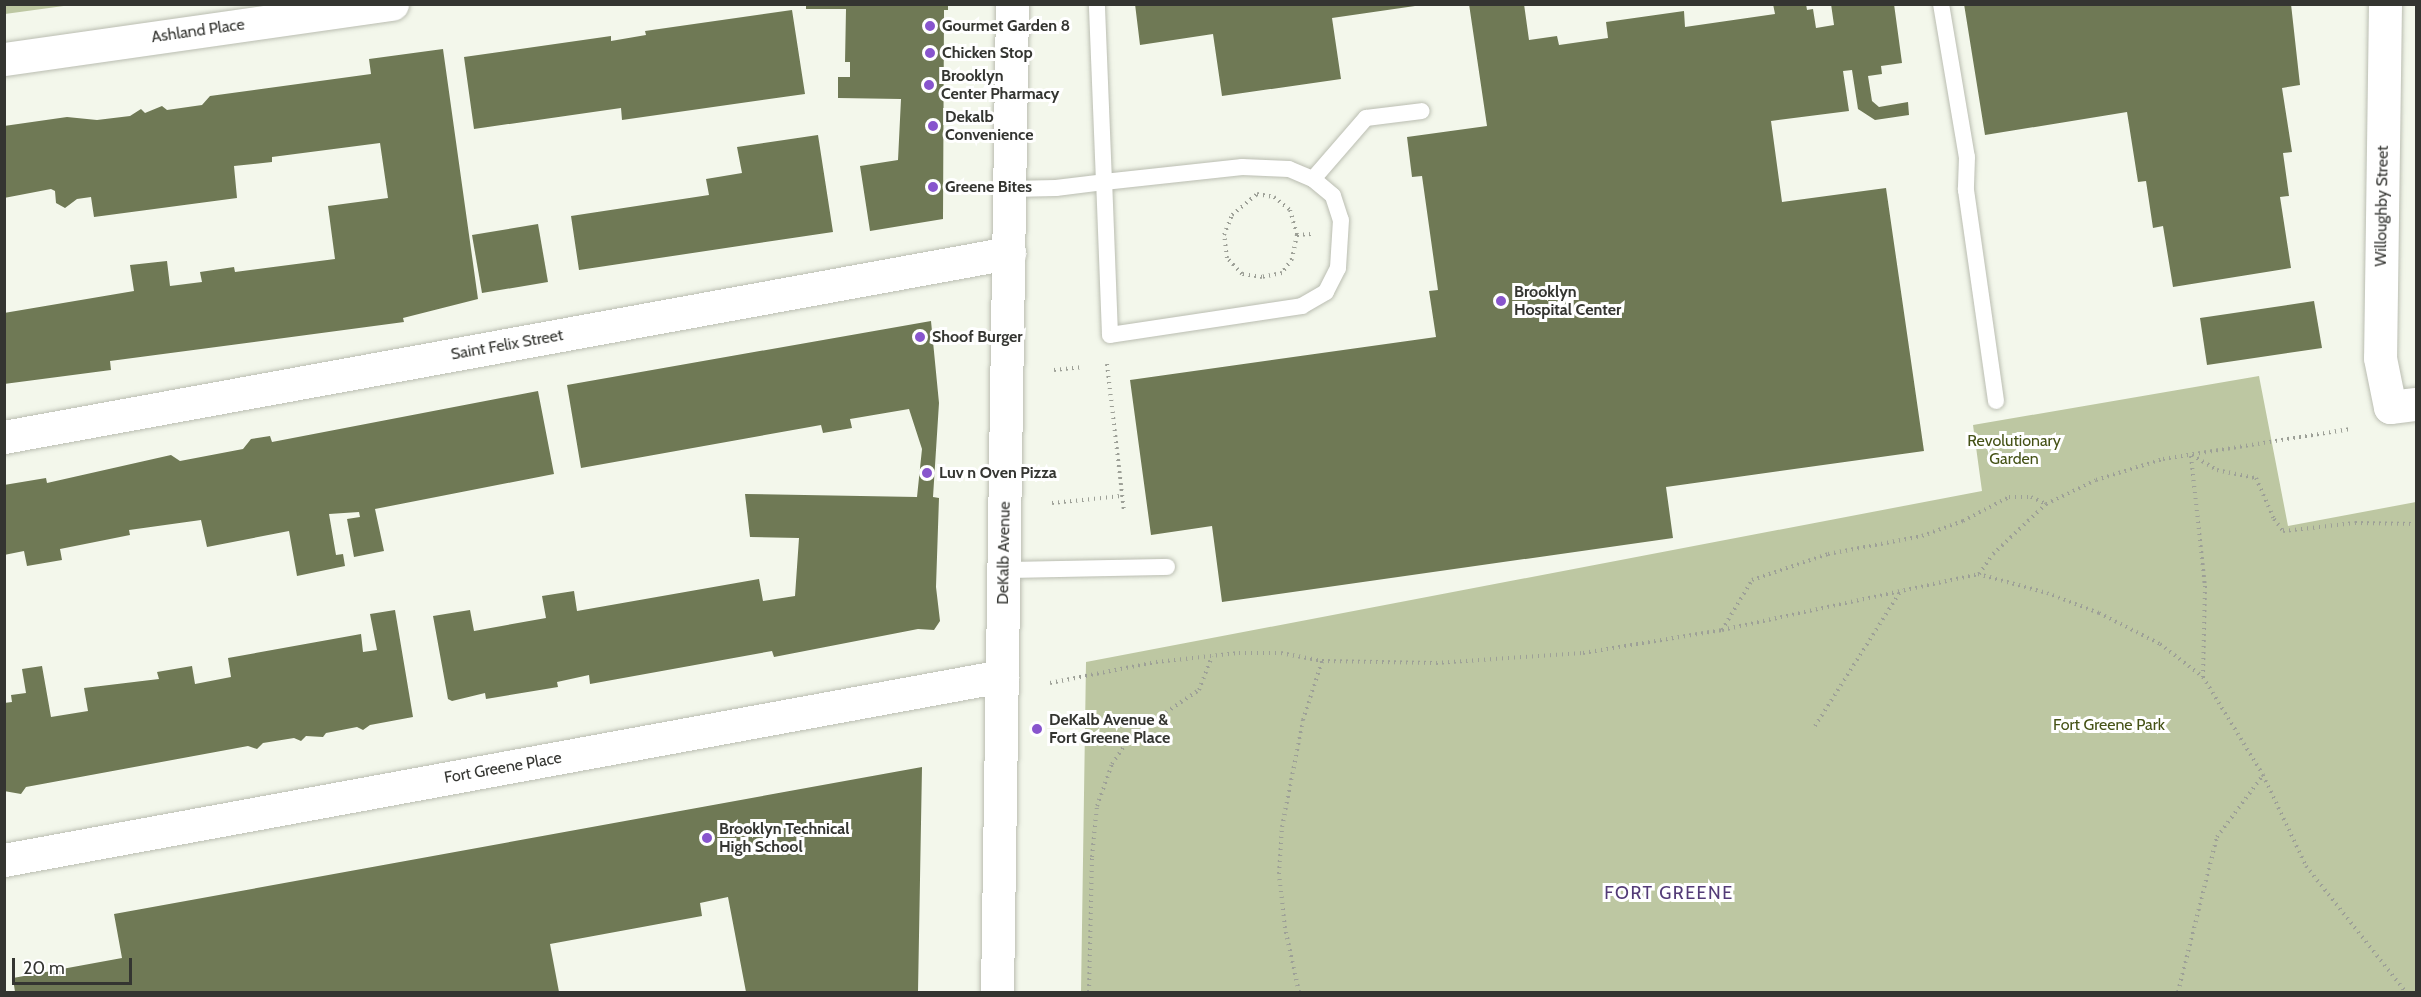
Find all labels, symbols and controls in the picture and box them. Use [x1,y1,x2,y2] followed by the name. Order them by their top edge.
[150,15,246,47] street label: Ashland Place
[942,16,1070,36] place label: Gourmet Garden 8
[923,19,937,33] marker: Gourmet Garden 8
[942,43,1033,63] place label: Chicken Stop
[923,46,937,60] marker: Chicken Stop
[941,66,1059,104] place label: Brooklyn Center Pharmacy
[922,78,936,92] marker: Brooklyn Center Pharmacy
[945,107,1034,145] place label: Dekalb Convenience
[926,119,940,133] marker: Dekalb Convenience
[2371,145,2393,267] street label: Willoughby Street
[945,177,1032,197] place label: Greene Bites
[926,180,940,194] marker: Greene Bites
[1514,282,1621,320] place label: Brooklyn Hospital Center
[1492,292,1510,310] marker: Brooklyn Hospital Center
[449,326,565,364] street label: Saint Felix Street
[932,327,1023,347] place label: Shoof Burger
[913,330,927,344] marker: Shoof Burger
[1967,431,2061,469] park label: Revolutionary Garden
[939,463,1057,483] place label: Luv n Oven Pizza
[920,466,934,480] marker: Luv n Oven Pizza
[994,501,1014,605] street label: DeKalb Avenue
[1049,710,1170,748] place label: DeKalb Avenue & Fort Greene Place
[2053,715,2165,735] park label: Fort Greene Park
[1030,722,1044,736] marker: DeKalb Avenue & Fort Greene Place
[443,748,563,788] street label: Fort Greene Place
[719,819,849,857] place label: Brooklyn Technical High School
[700,831,714,845] marker: Brooklyn Technical High School
[1604,882,1734,904] district label: FORT GREENE
[15,946,135,984] scale bar
[23,957,65,979] text: 20 m

